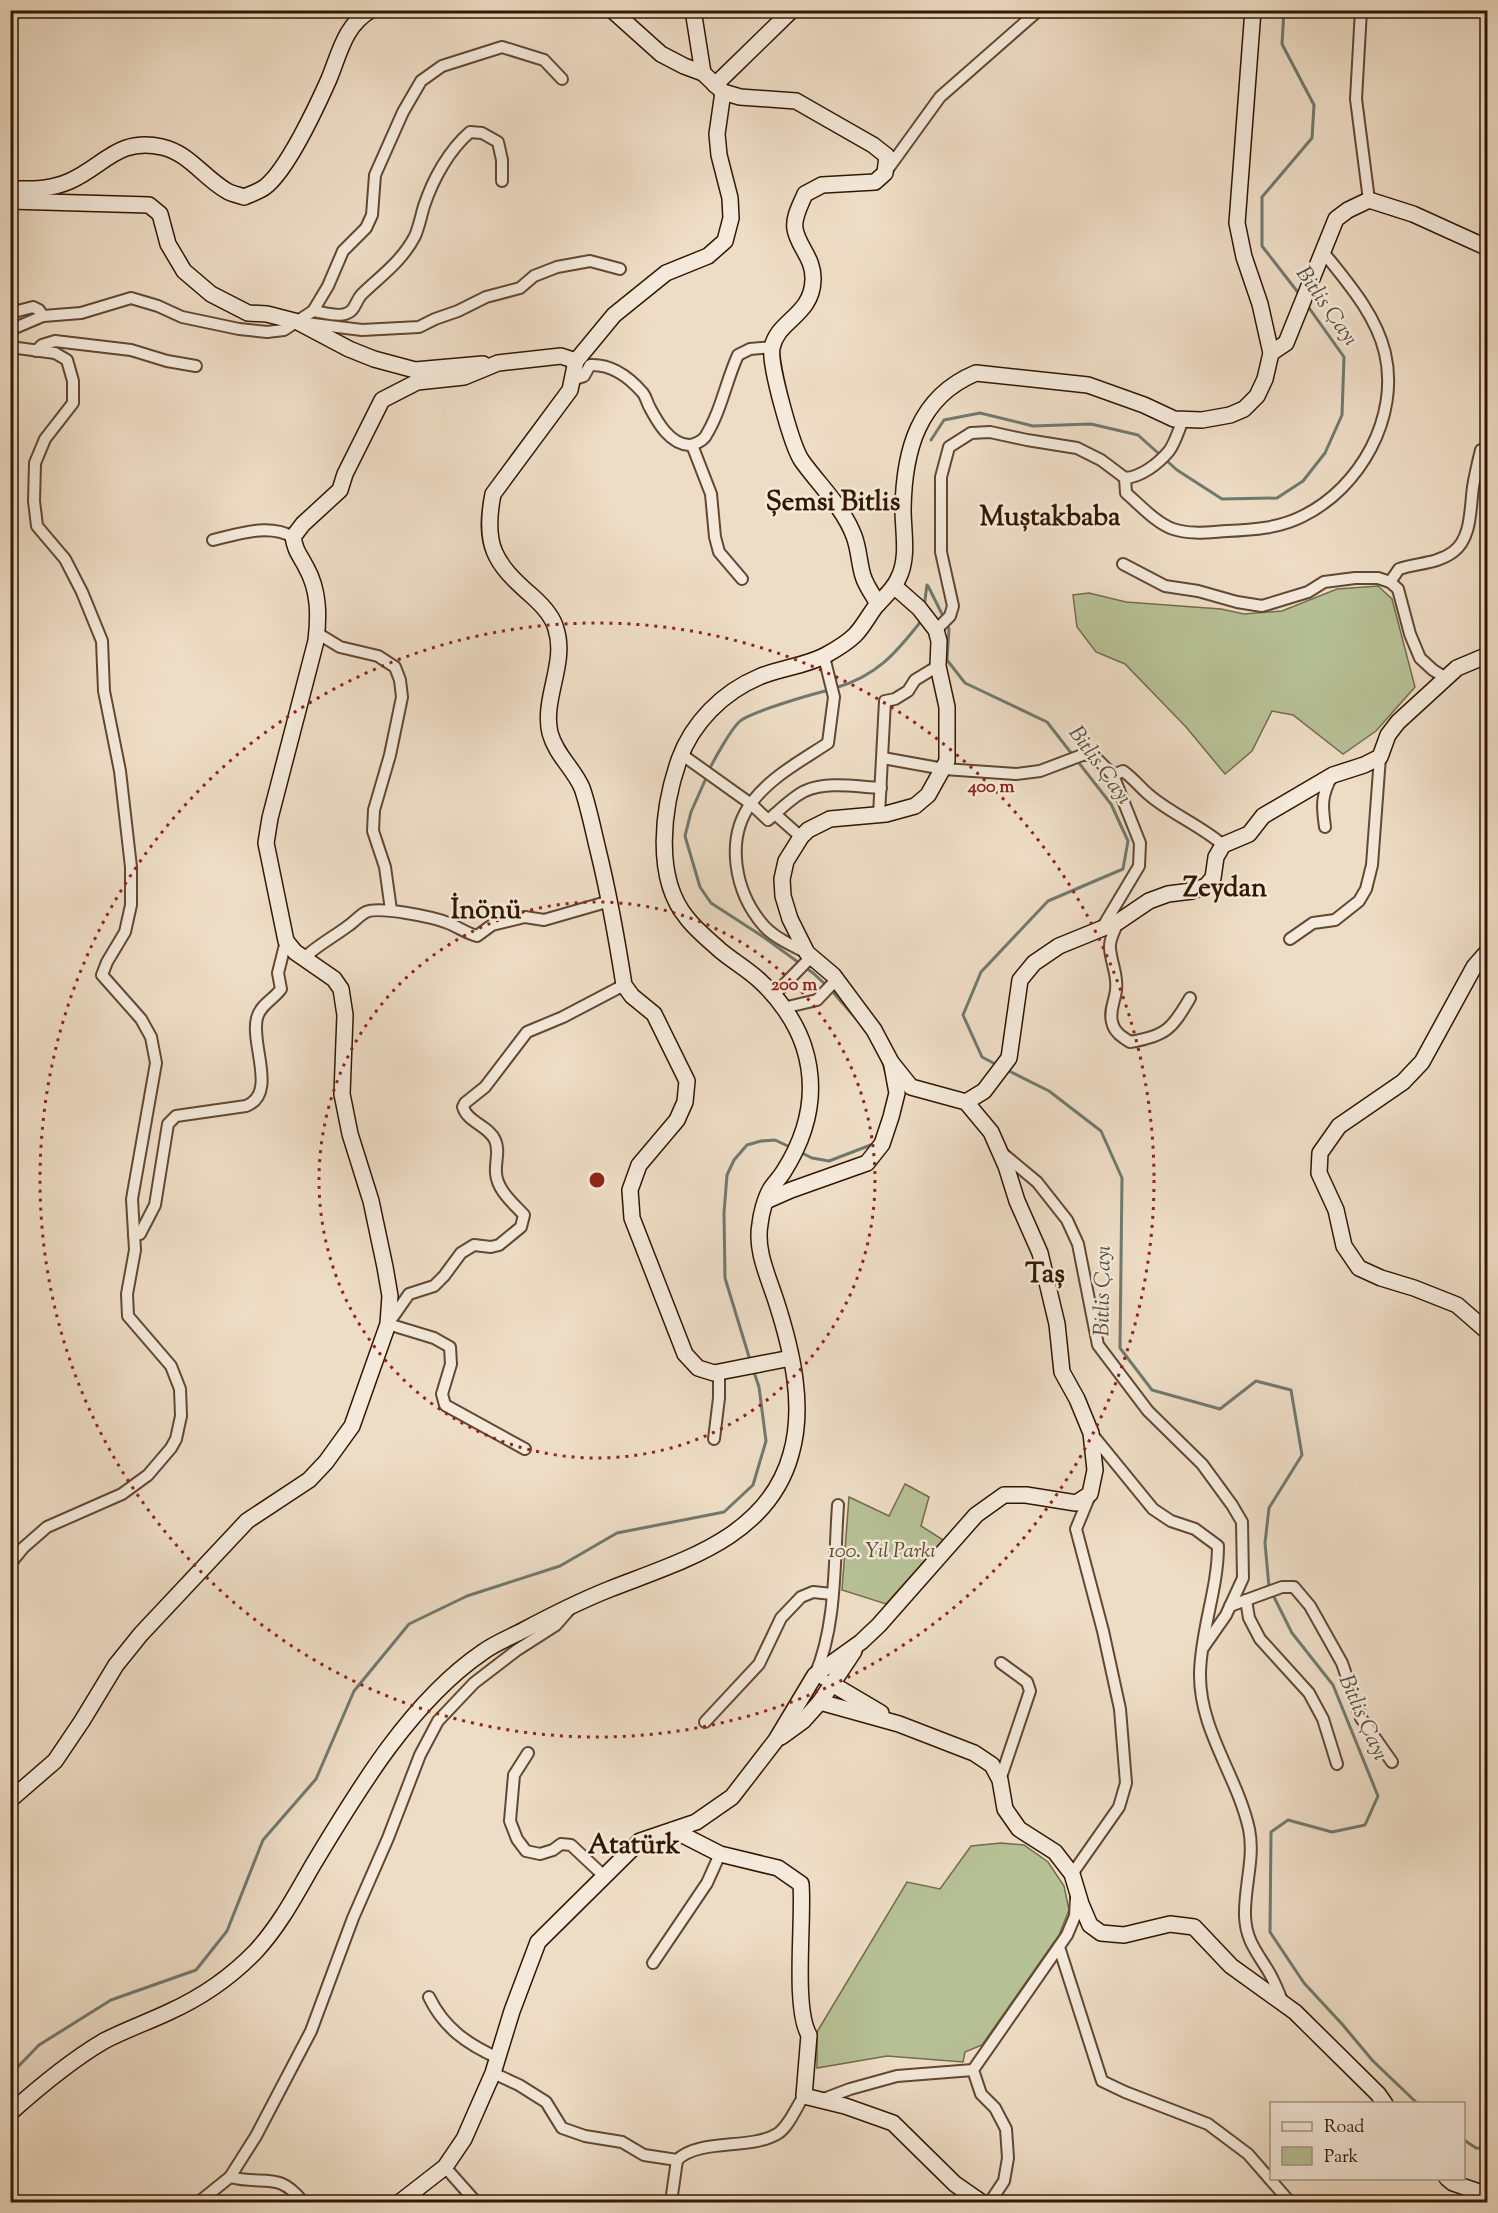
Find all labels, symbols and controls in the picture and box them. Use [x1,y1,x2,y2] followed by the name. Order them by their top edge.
[1287,261,1365,353] water label: Bitlis Çayı
[766,484,901,523] district label: Şemsi Bitlis
[980,499,1121,538] district label: Muştakbaba
[1059,720,1139,812] water label: Bitlis Çayı
[967,775,1014,801] text: 400 m
[1183,870,1267,909] district label: Zeydan
[451,892,522,931] district label: İnönü
[771,973,817,999] text: 200 m
[587,1170,607,1190] centre of rings
[1087,1245,1121,1337] water label: Bitlis Çayı
[1025,1256,1065,1295] district label: Taş
[828,1537,936,1567] park label: 100. Yıl Parkı
[1329,1670,1395,1766] water label: Bitlis Çayı
[588,1827,681,1866] district label: Atatürk
[1270,2102,1465,2180] legend
[1324,2115,1364,2141] text: Road
[1324,2145,1359,2171] text: Park

